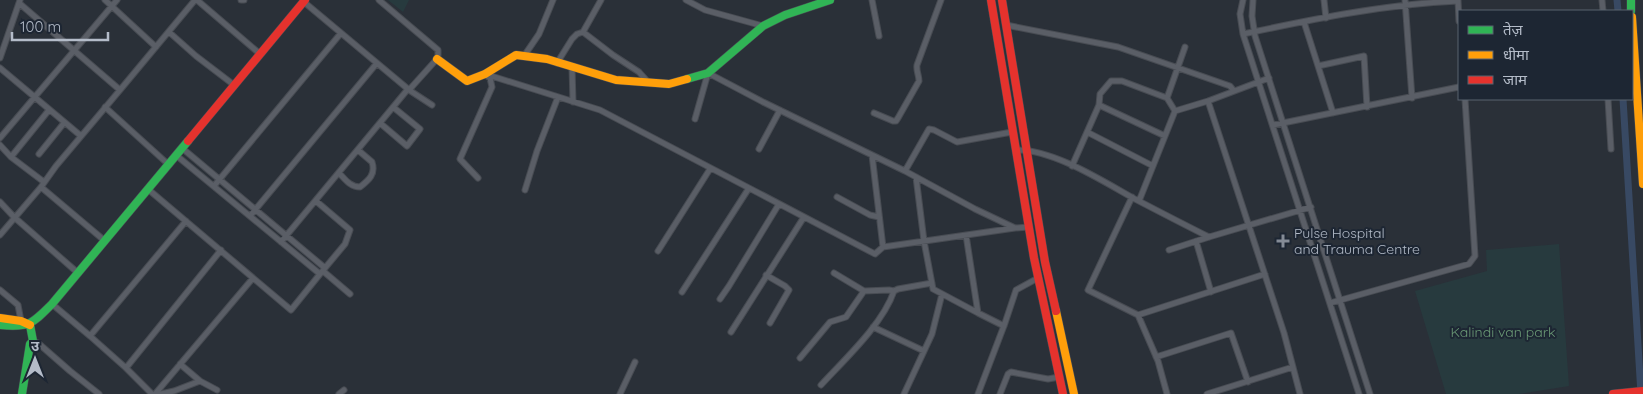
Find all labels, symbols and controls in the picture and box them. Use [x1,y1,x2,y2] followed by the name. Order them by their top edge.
[12,10,109,42] scale bar
[1458,10,1633,100] legend
[20,17,61,36] text: 100 m
[1503,20,1524,39] text: तेज़
[1503,45,1530,64] text: धीमा
[1503,70,1528,89] text: जाम
[1294,224,1420,258] place label: Pulse Hospital and Trauma Centre
[1276,234,1290,248] marker: Pulse Hospital and Trauma Centre
[1450,323,1556,341] park label: Kalindi van park
[10,334,60,384] north arrow
[31,337,40,355] text: उ

